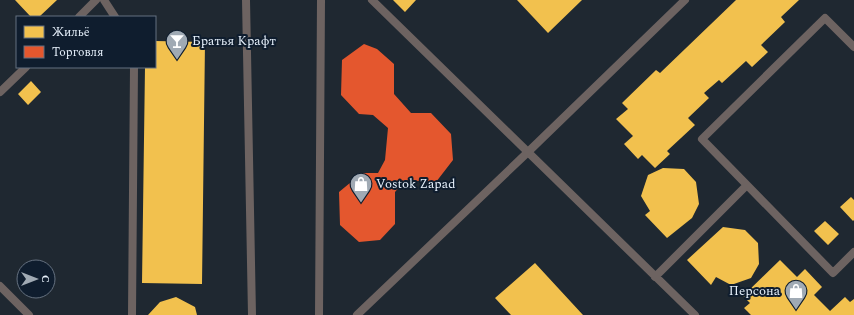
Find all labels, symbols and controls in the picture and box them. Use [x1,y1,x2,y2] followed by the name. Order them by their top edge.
[16,16,156,68] legend
[52,23,90,42] text: Жильё
[164,28,190,61] bar icon: Братья Крафт
[192,31,276,51] place label: Братья Крафт
[52,43,103,62] text: Торговля
[348,171,374,204] shop icon: Vostok Zapad
[376,174,455,194] place label: Vostok Zapad
[16,259,56,299] north arrow
[37,275,54,283] text: С
[783,278,809,311] shop icon: Персона
[729,281,781,301] place label: Персона

